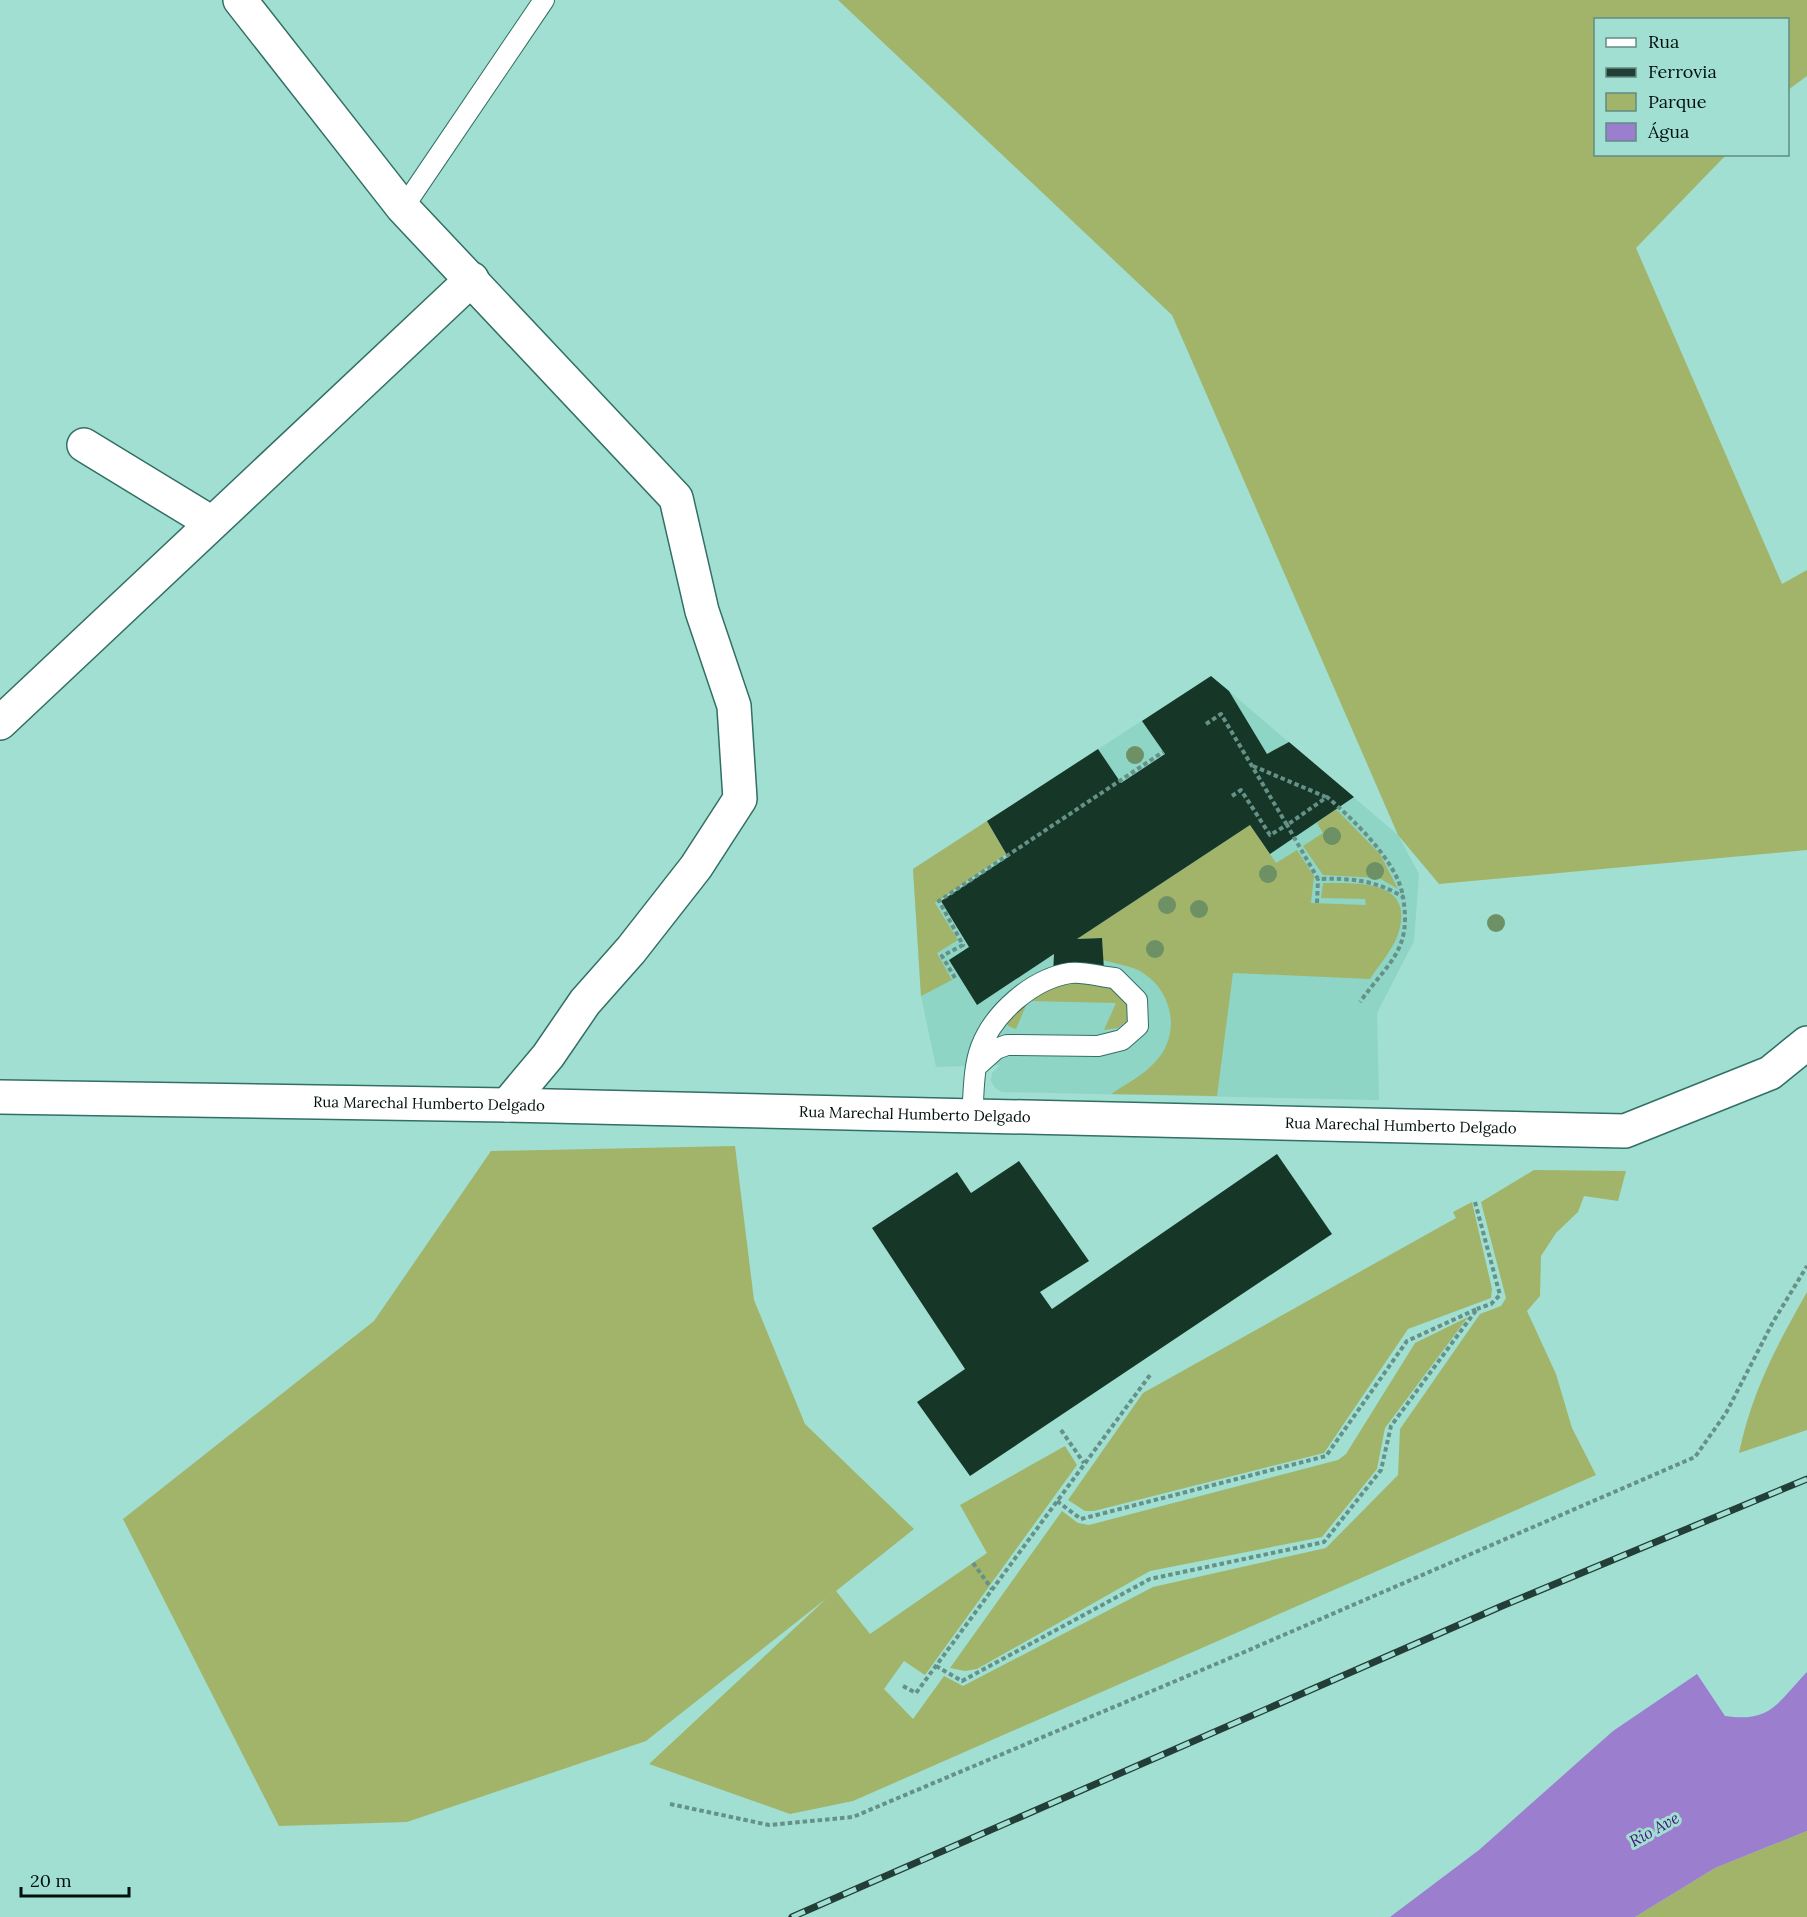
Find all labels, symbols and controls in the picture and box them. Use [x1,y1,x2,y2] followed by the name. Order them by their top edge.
[1594,18,1789,156] legend
[1648,30,1679,53] text: Rua
[1648,60,1717,83] text: Ferrovia
[1648,90,1707,113] text: Parque
[1647,120,1689,143] text: Água
[313,1092,545,1115] street label: Rua Marechal Humberto Delgado
[799,1102,1031,1126] street label: Rua Marechal Humberto Delgado
[1285,1113,1517,1137] street label: Rua Marechal Humberto Delgado
[1626,1807,1683,1851] water label: Rio Ave
[21,1860,129,1898] scale bar
[30,1869,72,1892] text: 20 m

